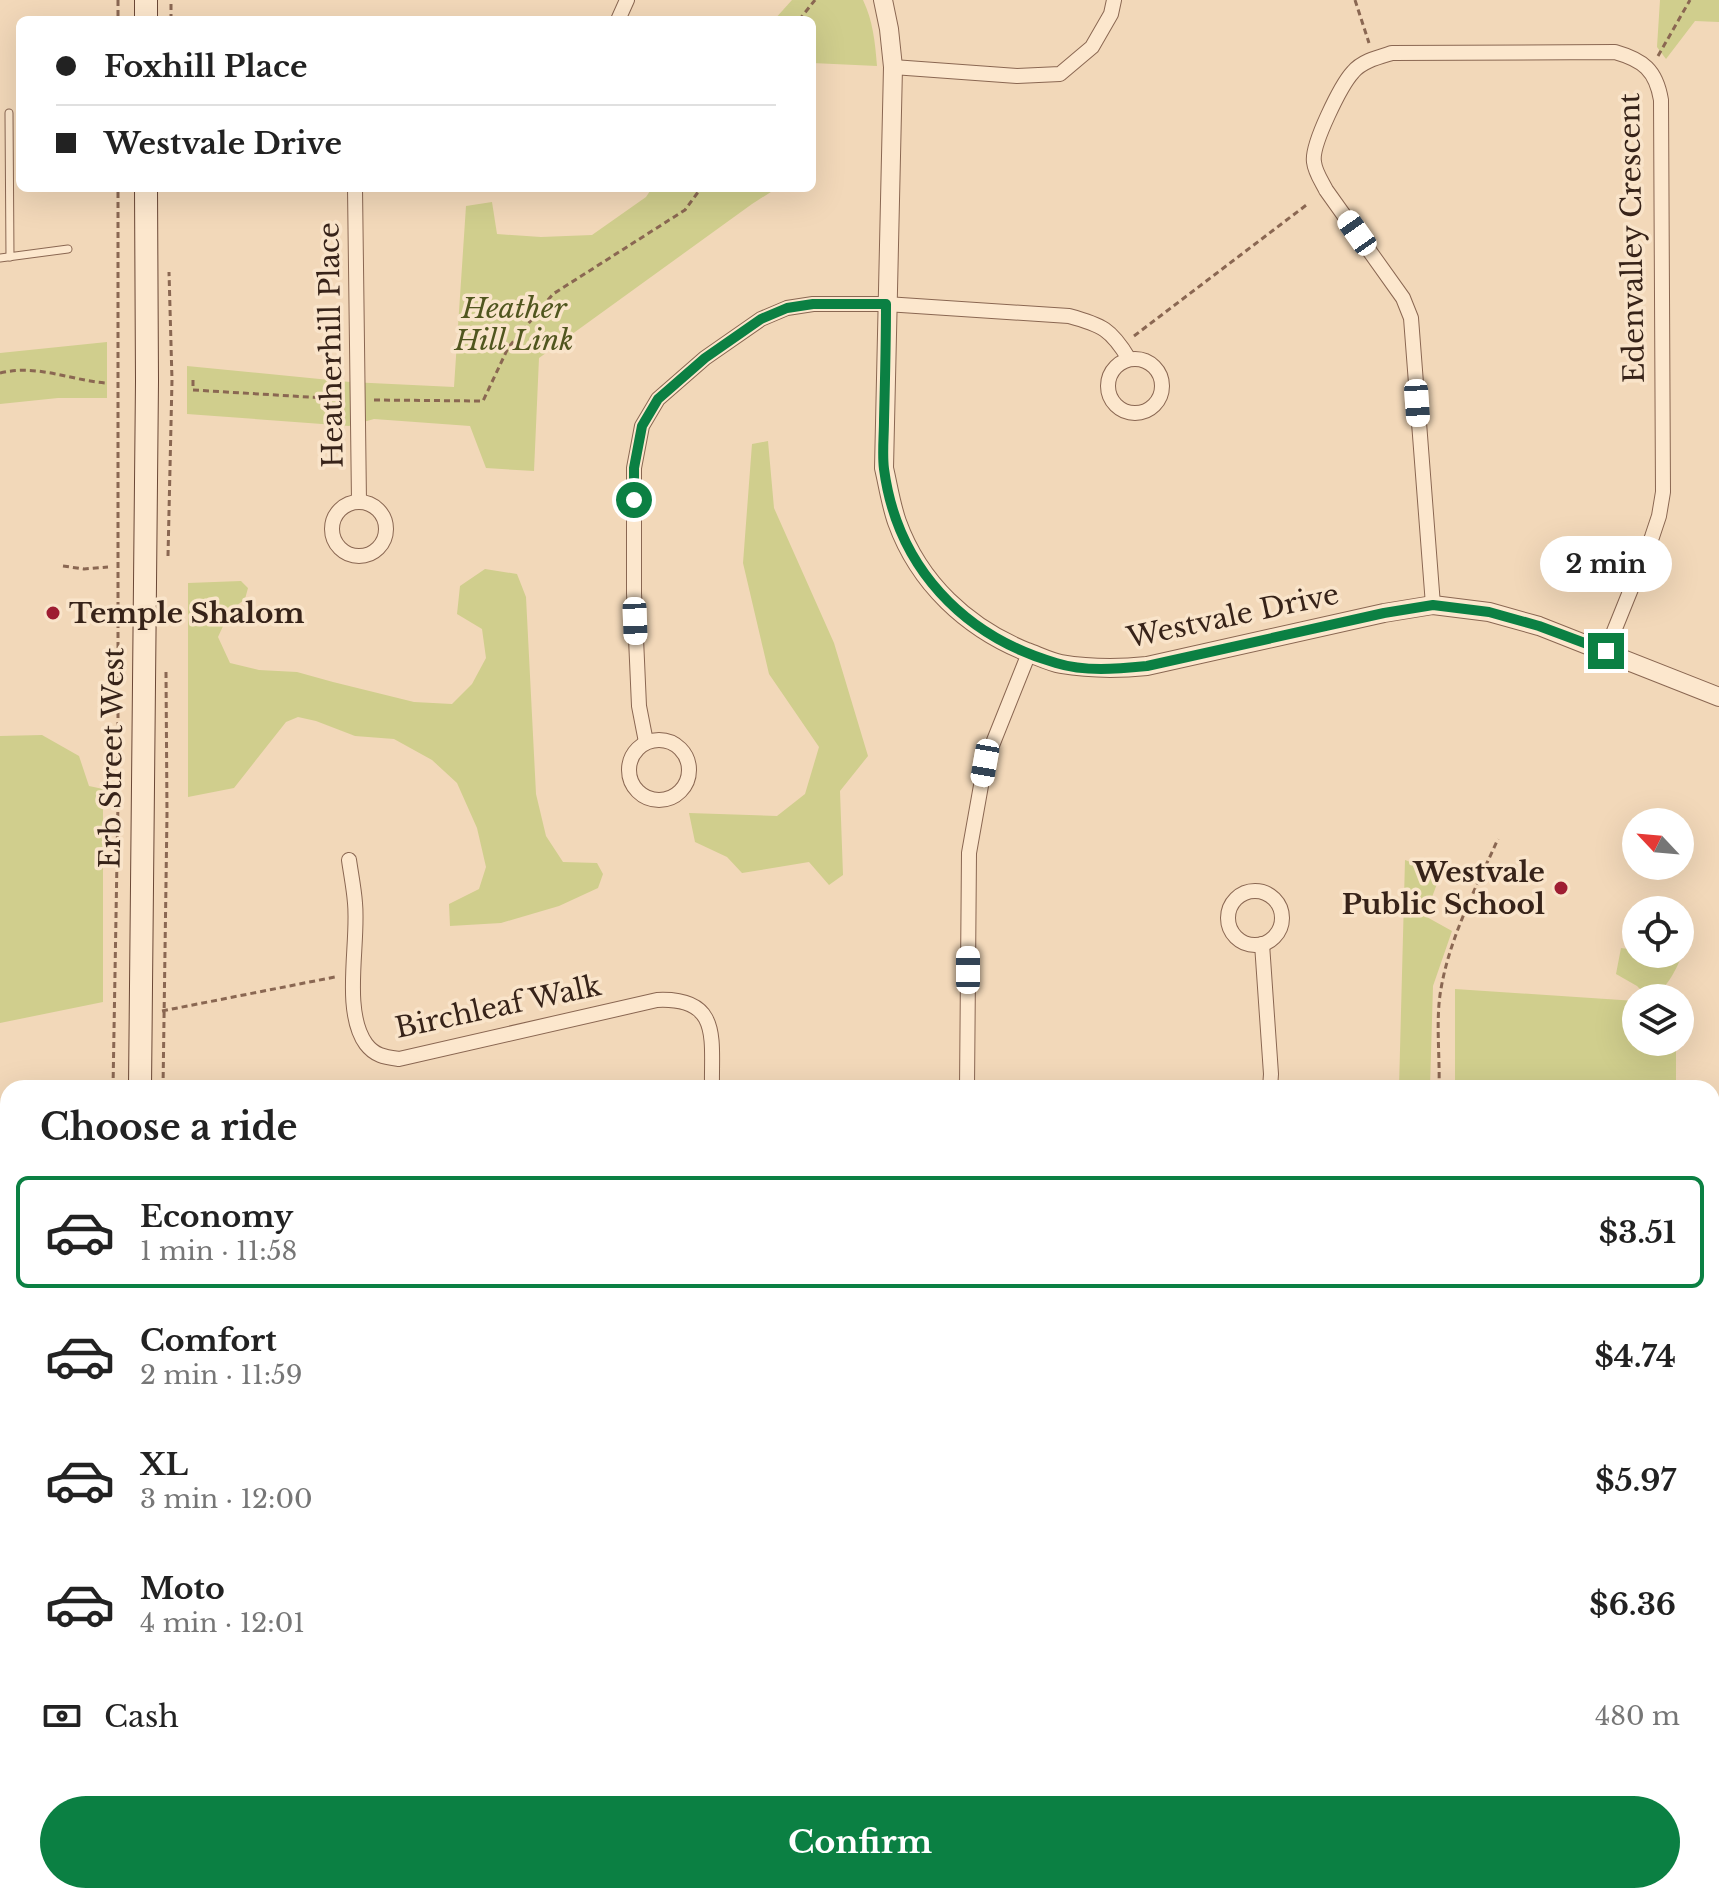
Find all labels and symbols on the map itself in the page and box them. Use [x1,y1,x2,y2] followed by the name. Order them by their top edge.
[1612,92,1652,384] street label: Edenvalley Crescent
[1333,206,1381,260] car
[311,222,351,468] street label: Heatherhill Place
[453,291,574,358] park label: Heather Hill Link
[1403,378,1431,428] car
[616,482,652,518] route start
[1540,535,1672,591] callout: 2 min
[1123,576,1342,656] street label: Westvale Drive
[69,596,305,631] place label: Temple Shalom
[622,597,648,645] car
[44,604,62,622] marker: Temple Shalom
[1588,633,1624,669] route end
[93,647,131,869] street label: Erb Street West
[969,737,1001,789] car
[1622,808,1694,880] north arrow
[1342,855,1545,922] place label: Westvale Public School
[1552,879,1570,897] marker: Westvale Public School
[956,946,980,994] car
[392,968,605,1046] street label: Birchleaf Walk

